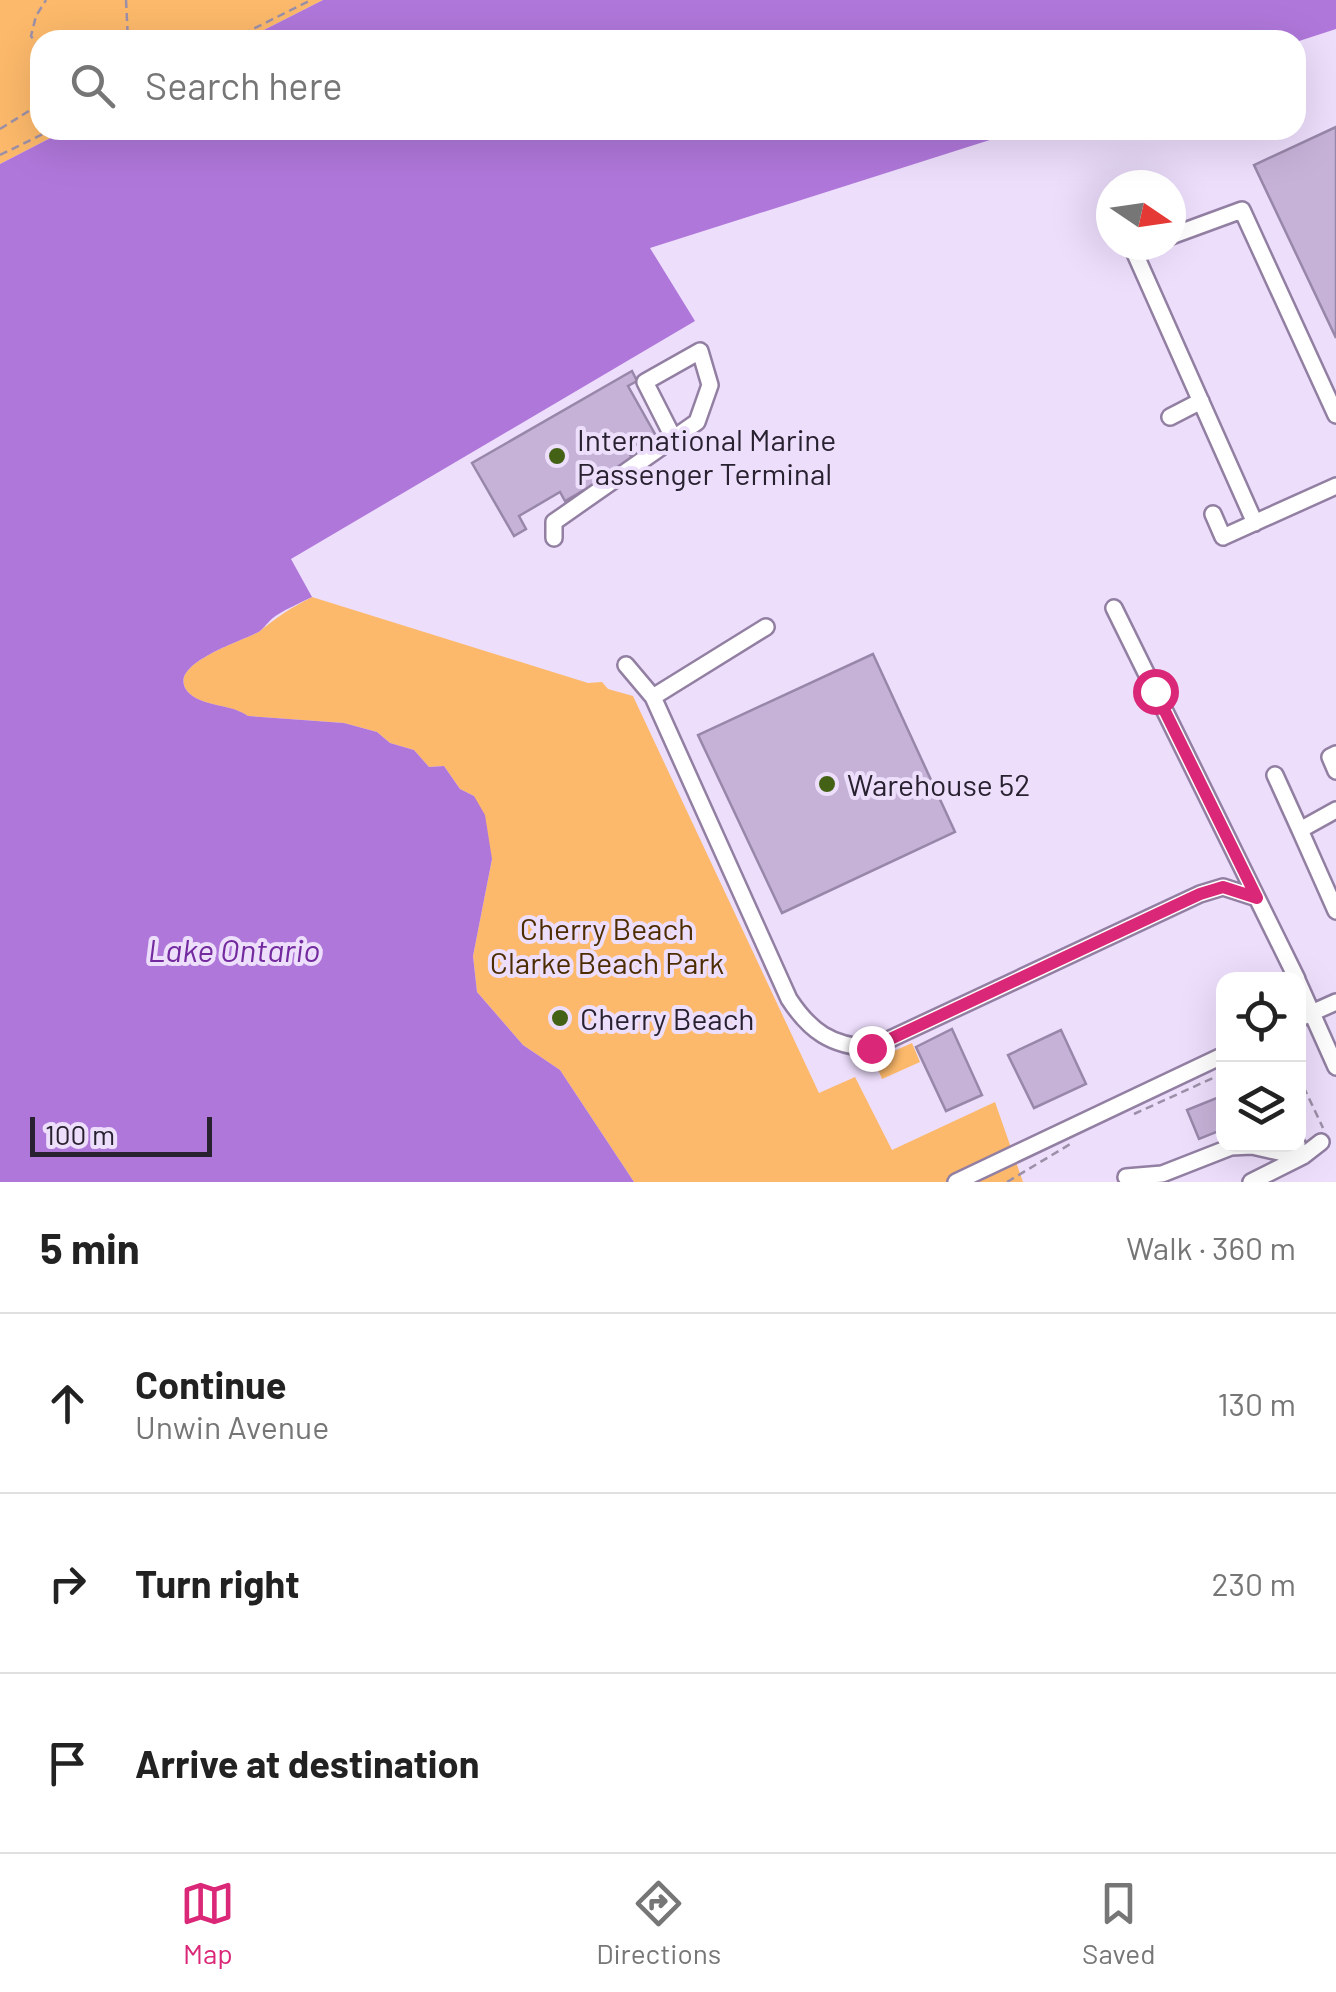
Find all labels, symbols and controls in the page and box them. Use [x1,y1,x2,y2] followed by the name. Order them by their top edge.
[30,30,1306,140] search box
[65,58,120,113] icon: search
[145,62,343,108] text: Search here
[1096,170,1186,260] north arrow
[577,421,836,491] place label: International Marine Passenger Terminal
[546,445,568,467] marker: International Marine Passenger Terminal
[1133,669,1179,715] route start
[847,766,1030,802] place label: Warehouse 52
[816,773,838,795] marker: Warehouse 52
[490,910,724,980] park label: Cherry Beach Clarke Beach Park
[148,930,320,968] water label: Lake Ontario
[1216,972,1306,1152] map controls
[1216,972,1306,1062] button: locate
[580,1000,754,1036] place label: Cherry Beach
[549,1007,571,1029] marker: Cherry Beach
[849,1026,895,1072] route end
[1216,1062,1306,1152] button: layers
[30,1112,212,1156] scale bar
[45,1117,115,1151] text: 100 m
[40,1222,140,1272] text: 5 min
[1126,1228,1296,1266] text: Walk · 360 m
[135,1361,286,1407] text: Continue
[40,1376,95,1431] icon: ahead
[1217,1384,1296,1422] text: 130 m
[135,1407,329,1445] text: Unwin Avenue
[40,1556,95,1611] icon: right
[135,1560,300,1606] text: Turn right
[1212,1564,1296,1602] text: 230 m
[40,1736,95,1791] icon: arrive
[135,1740,480,1786] text: Arrive at destination
[180,1876,235,1970] tab: Map
[596,1876,721,1970] tab: Directions
[1082,1876,1156,1970] tab: Saved

